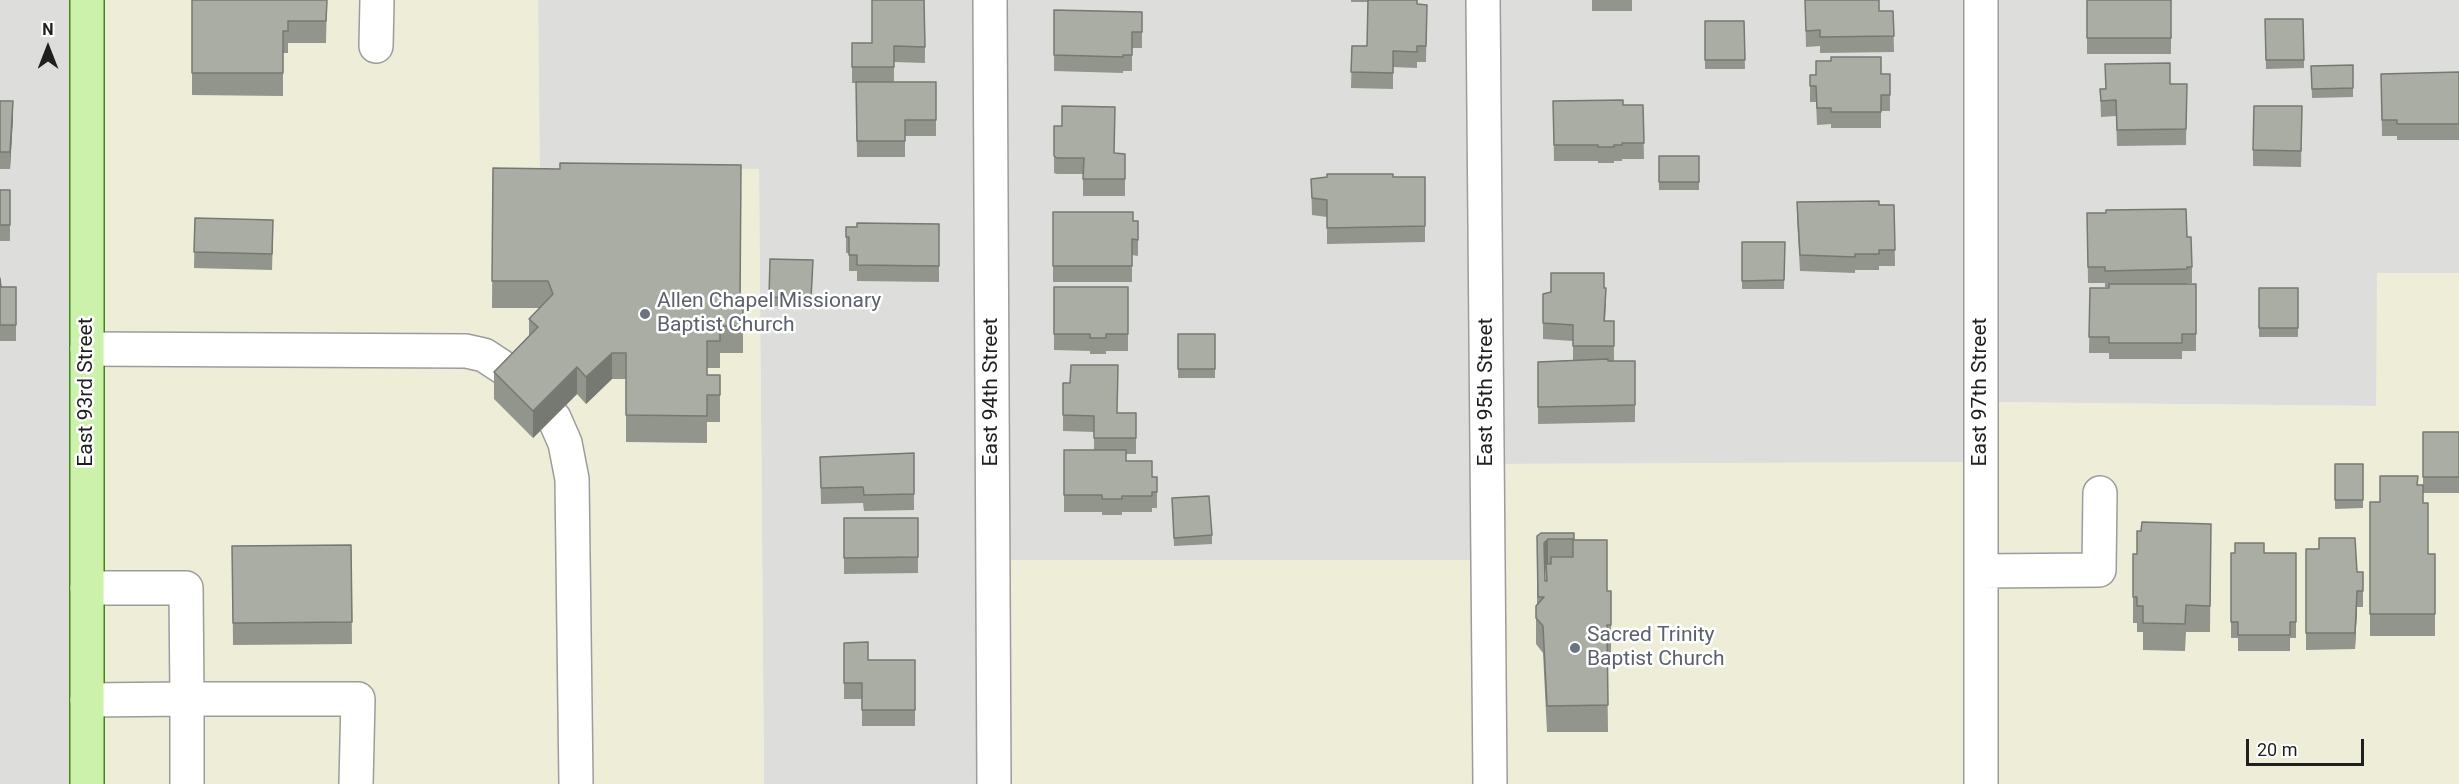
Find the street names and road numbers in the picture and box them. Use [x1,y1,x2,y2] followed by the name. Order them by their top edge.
[74,317,100,467] street label: East 93rd Street
[979,318,1005,466] street label: East 94th Street
[1474,318,1500,466] street label: East 95th Street
[1968,318,1994,466] street label: East 97th Street

